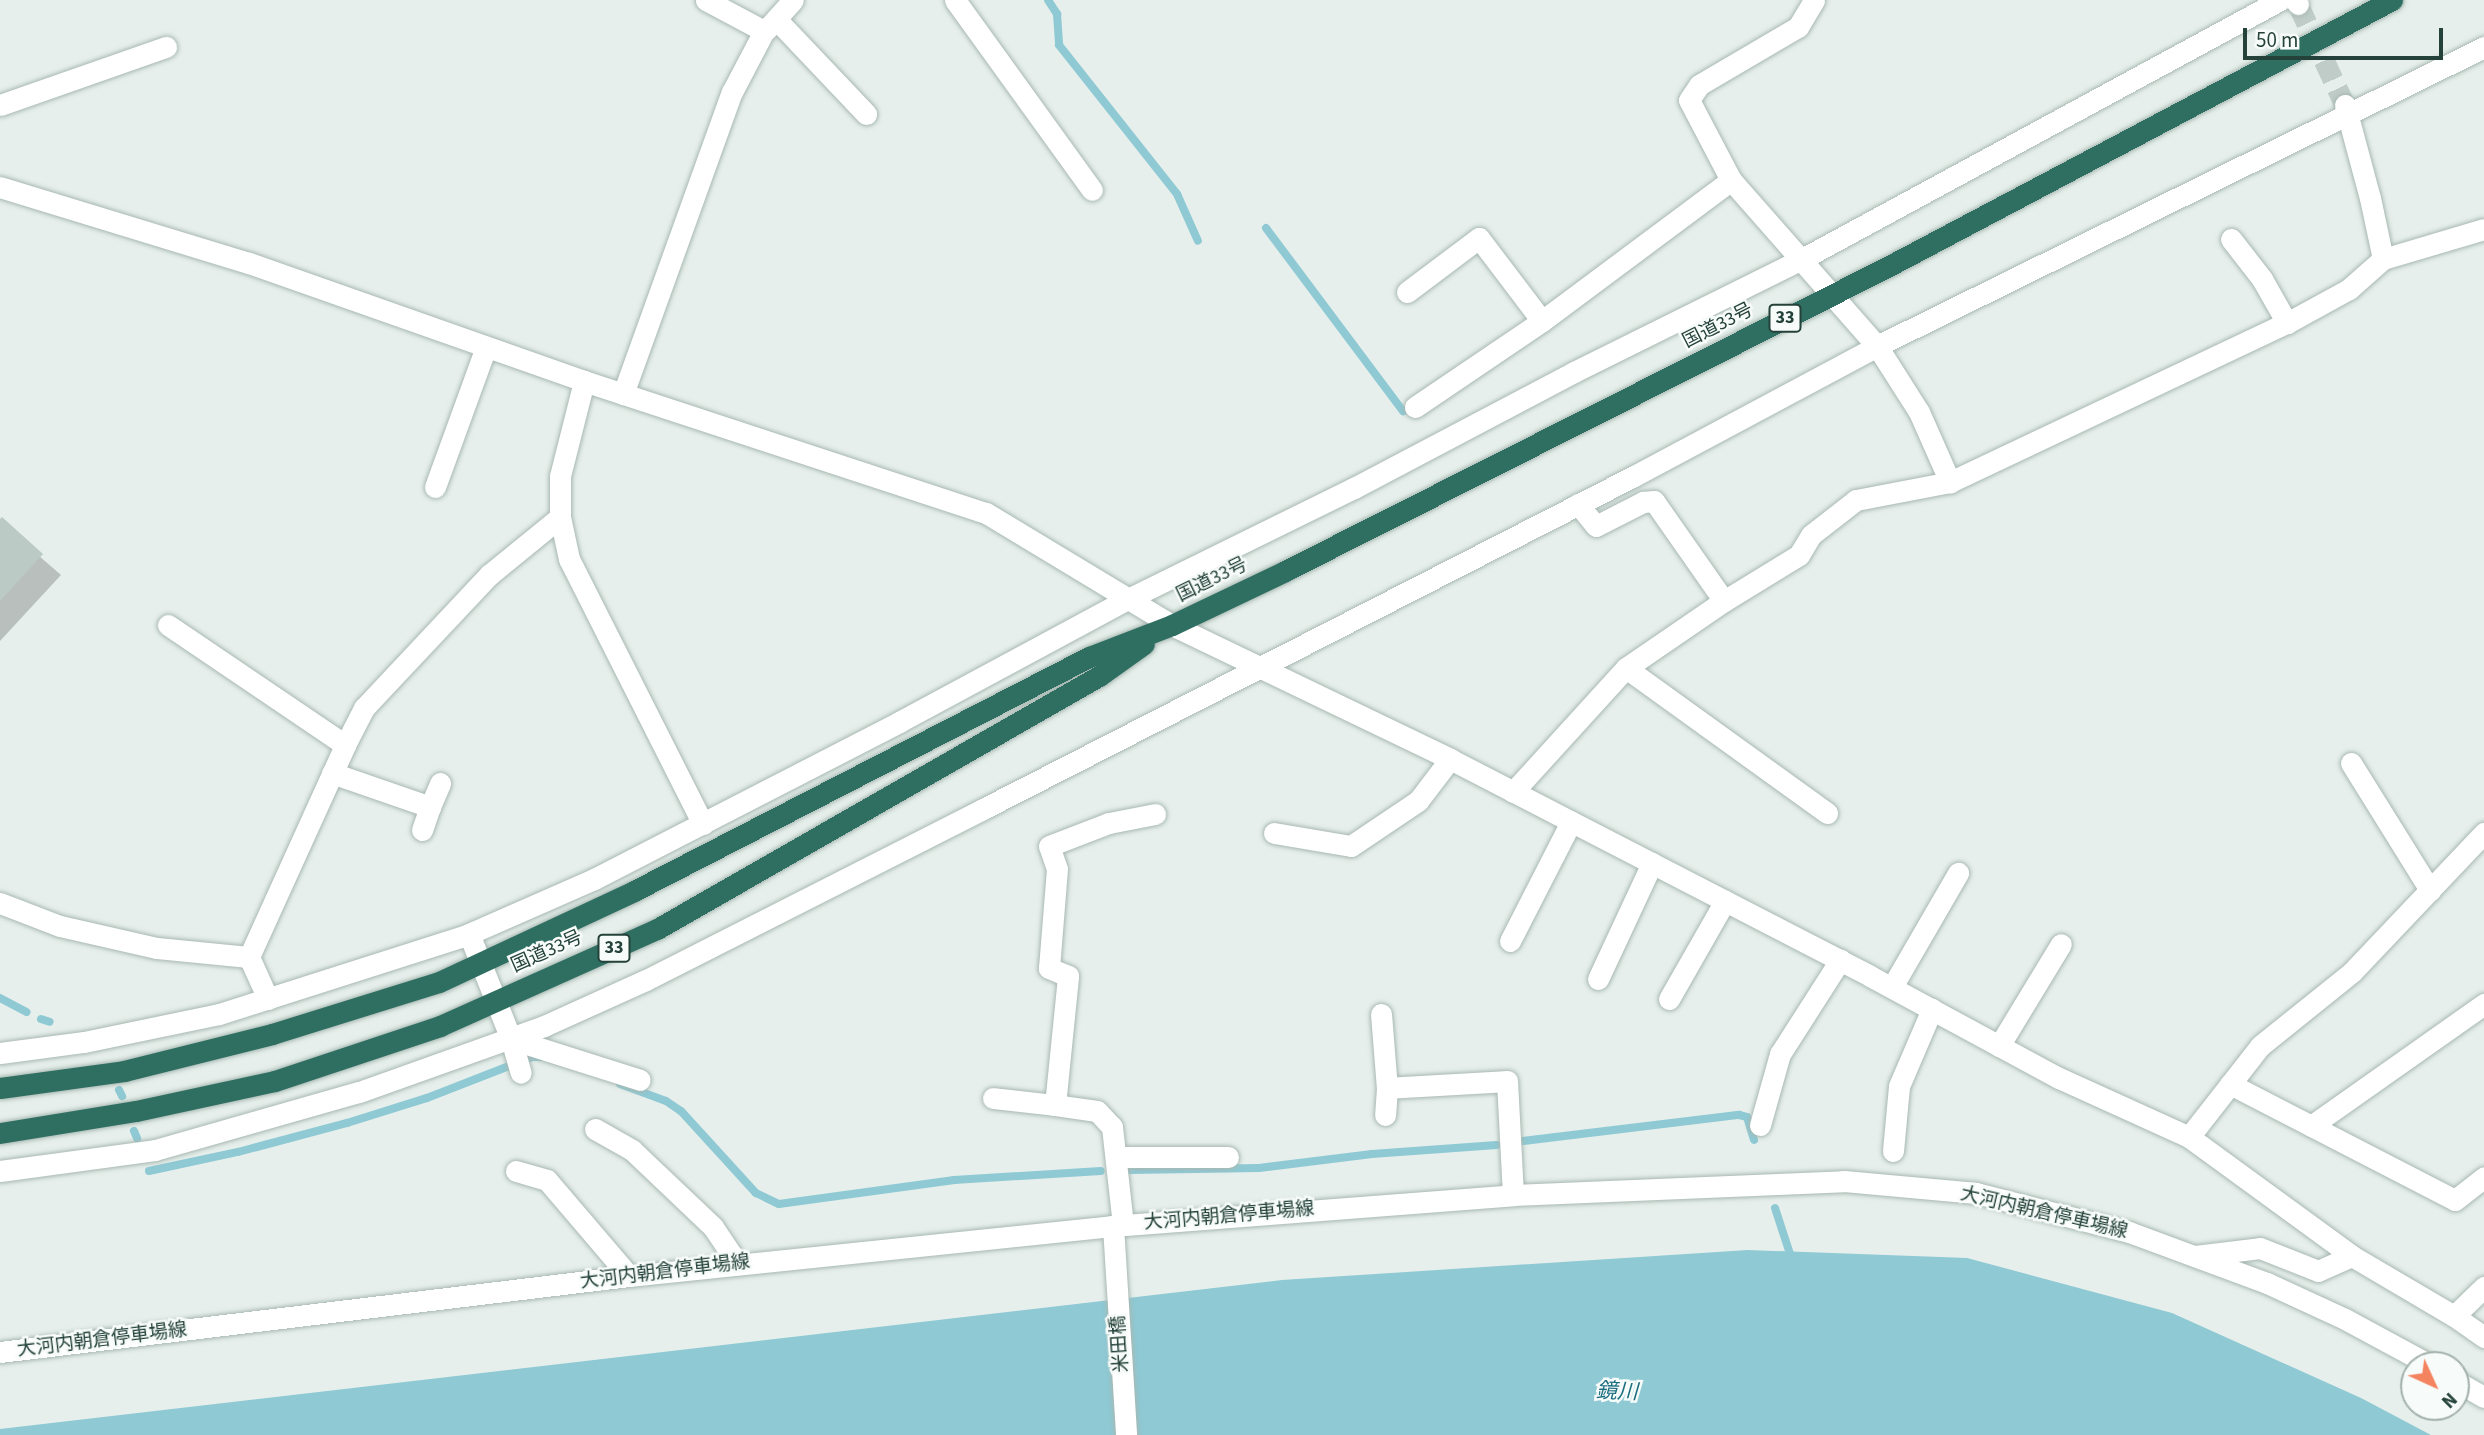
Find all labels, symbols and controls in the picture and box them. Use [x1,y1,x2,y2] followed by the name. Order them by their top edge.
[2246,14,2446,58] scale bar
[2256,25,2298,55] text: 50 m
[1679,299,1757,353] street label: 国道33号
[1768,304,1802,332] road number: 33
[1173,553,1251,607] street label: 国道33号
[508,926,586,978] street label: 国道33号
[596,933,632,962] road number: 33
[1958,1183,2130,1243] street label: 大河内朝倉停車場線
[1143,1197,1315,1235] street label: 大河内朝倉停車場線
[579,1250,751,1294] street label: 大河内朝倉停車場線
[1107,1315,1133,1373] street label: 米田橋
[16,1318,188,1362] street label: 大河内朝倉停車場線
[2400,1351,2470,1421] north arrow
[1596,1378,1638,1404] water label: 鏡川
[2435,1386,2463,1414] text: N

